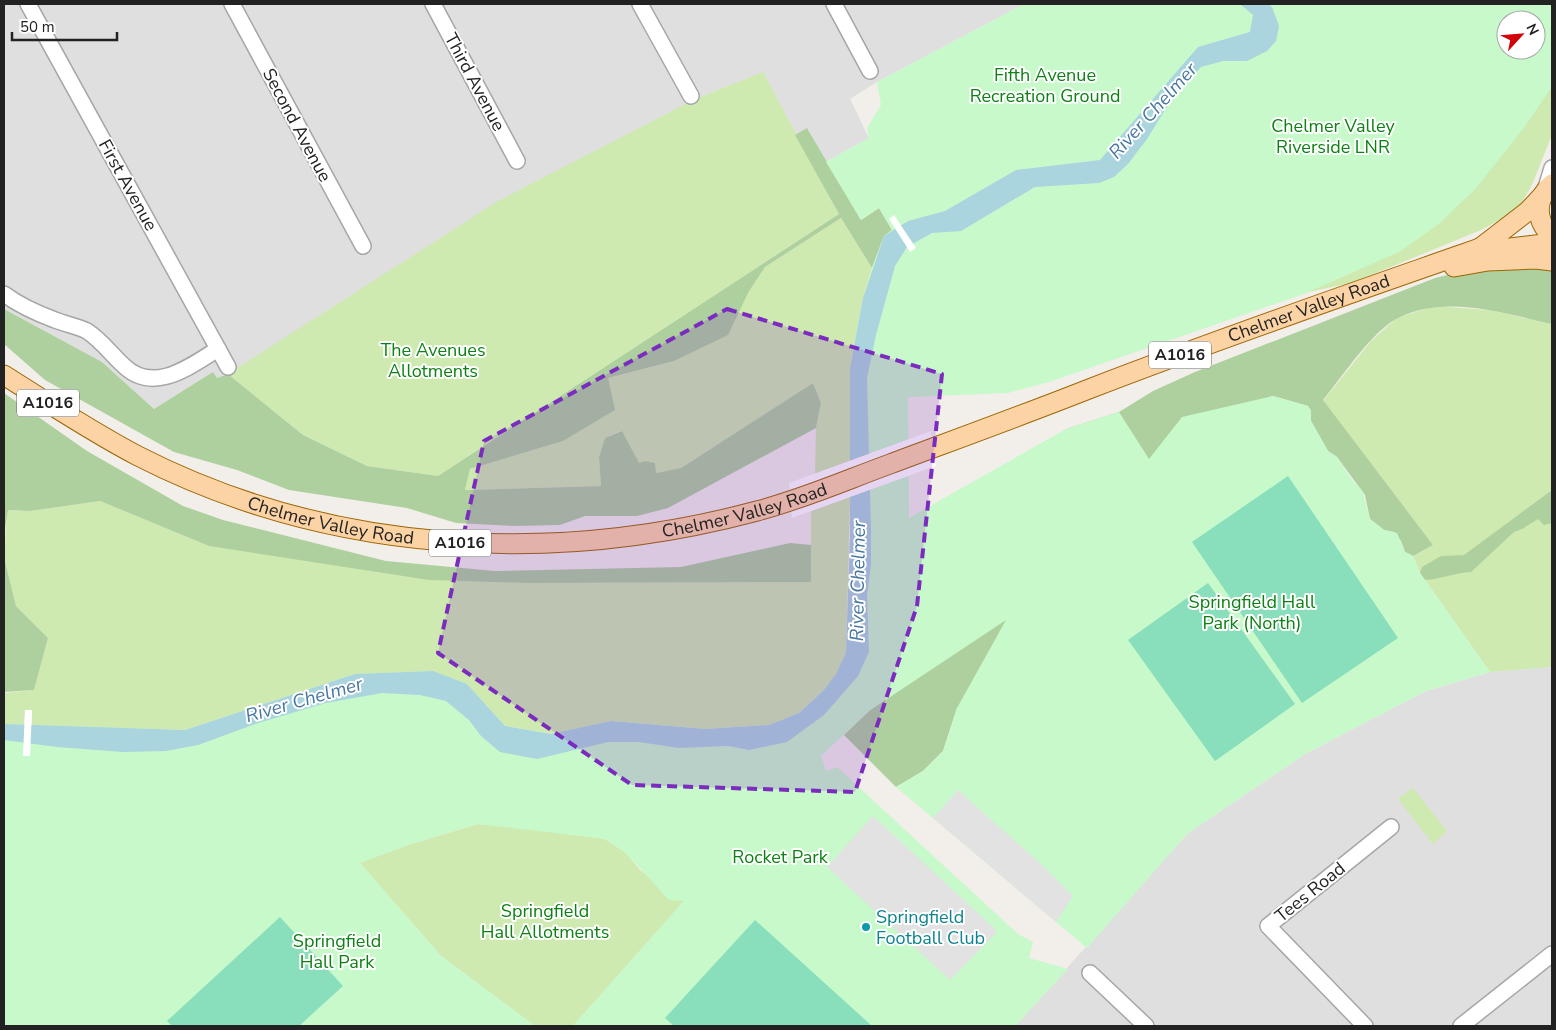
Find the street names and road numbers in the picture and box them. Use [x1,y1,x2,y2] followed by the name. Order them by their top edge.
[439,29,511,135] street label: Third Avenue
[257,64,337,186] street label: Second Avenue
[93,135,163,235] street label: First Avenue
[1224,269,1393,348] street label: Chelmer Valley Road
[1149,342,1211,368] road number: A1016
[17,389,79,416] road number: A1016
[660,477,830,543] street label: Chelmer Valley Road
[244,491,415,550] street label: Chelmer Valley Road
[429,530,491,556] road number: A1016
[1270,856,1350,928] street label: Tees Road

